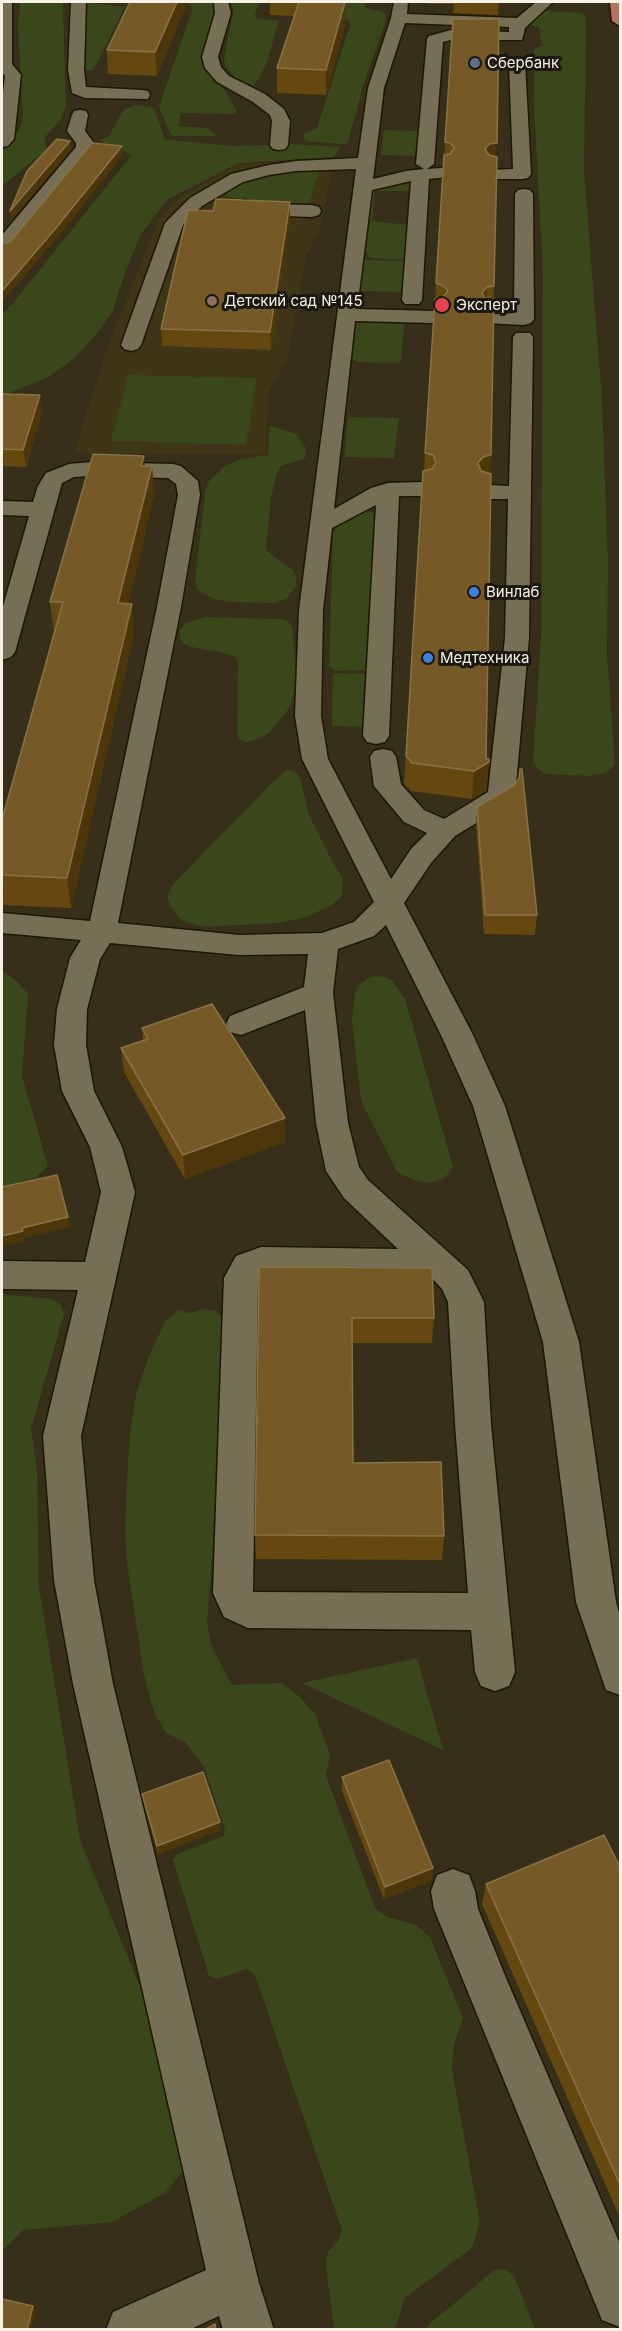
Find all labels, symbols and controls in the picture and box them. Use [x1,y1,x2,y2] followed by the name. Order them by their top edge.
[487,54,559,72] place label: Сбербанк
[468,56,482,70] marker: Сбербанк
[224,292,363,310] place label: Детский сад №145
[205,294,219,308] marker: Детский сад №145
[433,296,451,314] marker: Эксперт
[456,296,517,314] place label: Эксперт
[486,583,539,601] place label: Винлаб
[467,585,481,599] marker: Винлаб
[440,649,529,667] place label: Медтехника
[421,651,435,665] marker: Медтехника

